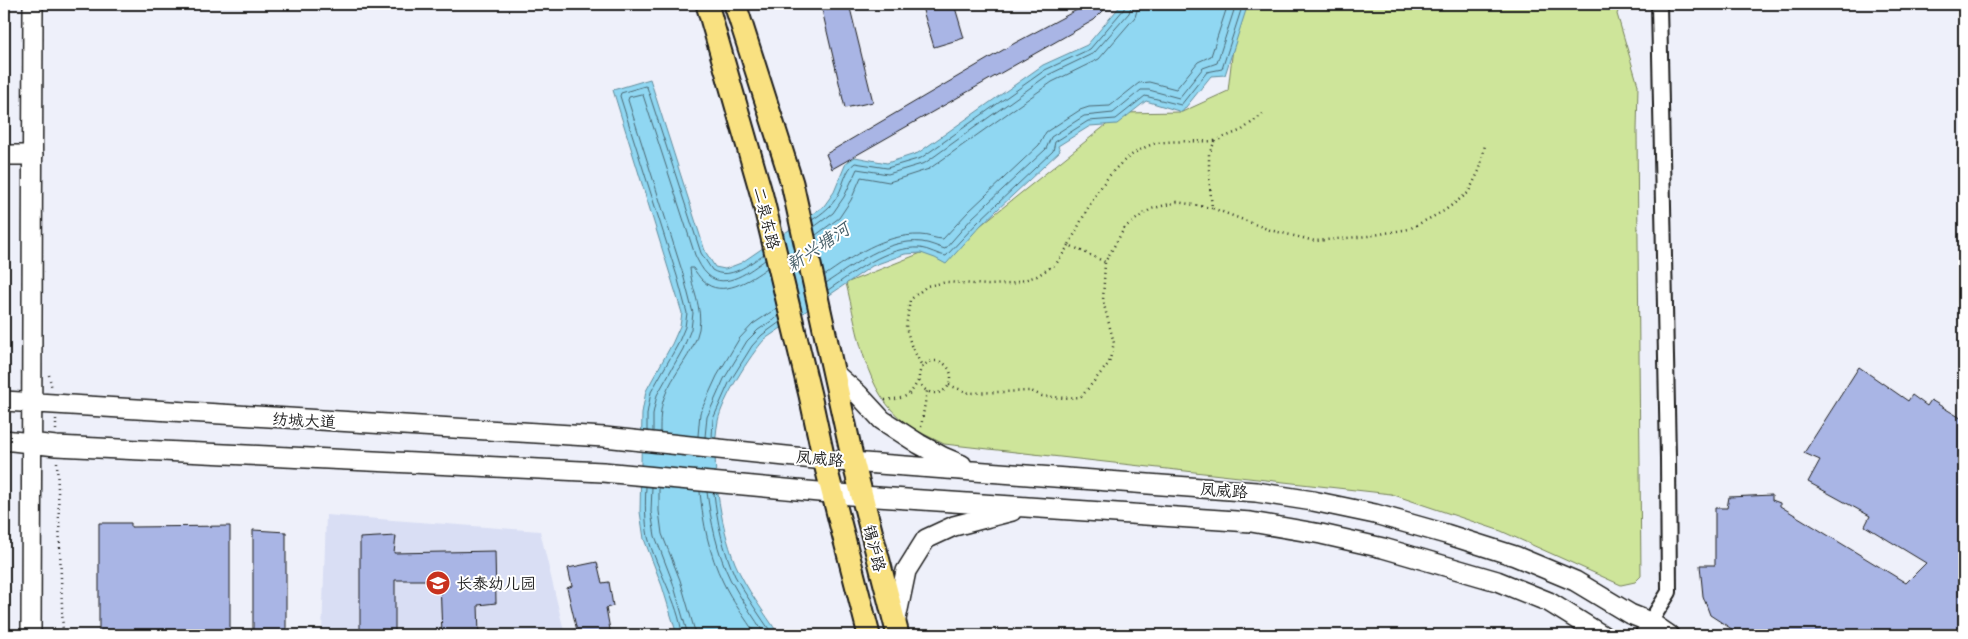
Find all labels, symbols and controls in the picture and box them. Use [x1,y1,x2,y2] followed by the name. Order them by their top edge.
[748,185,784,252] street label: 二泉东路
[781,215,858,278] water label: 新兴塘河
[271,408,336,434] street label: 纺城大道
[795,446,845,472] street label: 凤威路
[1199,478,1249,504] street label: 凤威路
[858,522,891,574] street label: 锡沪路
[425,570,451,596] school or university icon: 长泰幼儿园
[456,573,536,595] place label: 长泰幼儿园

